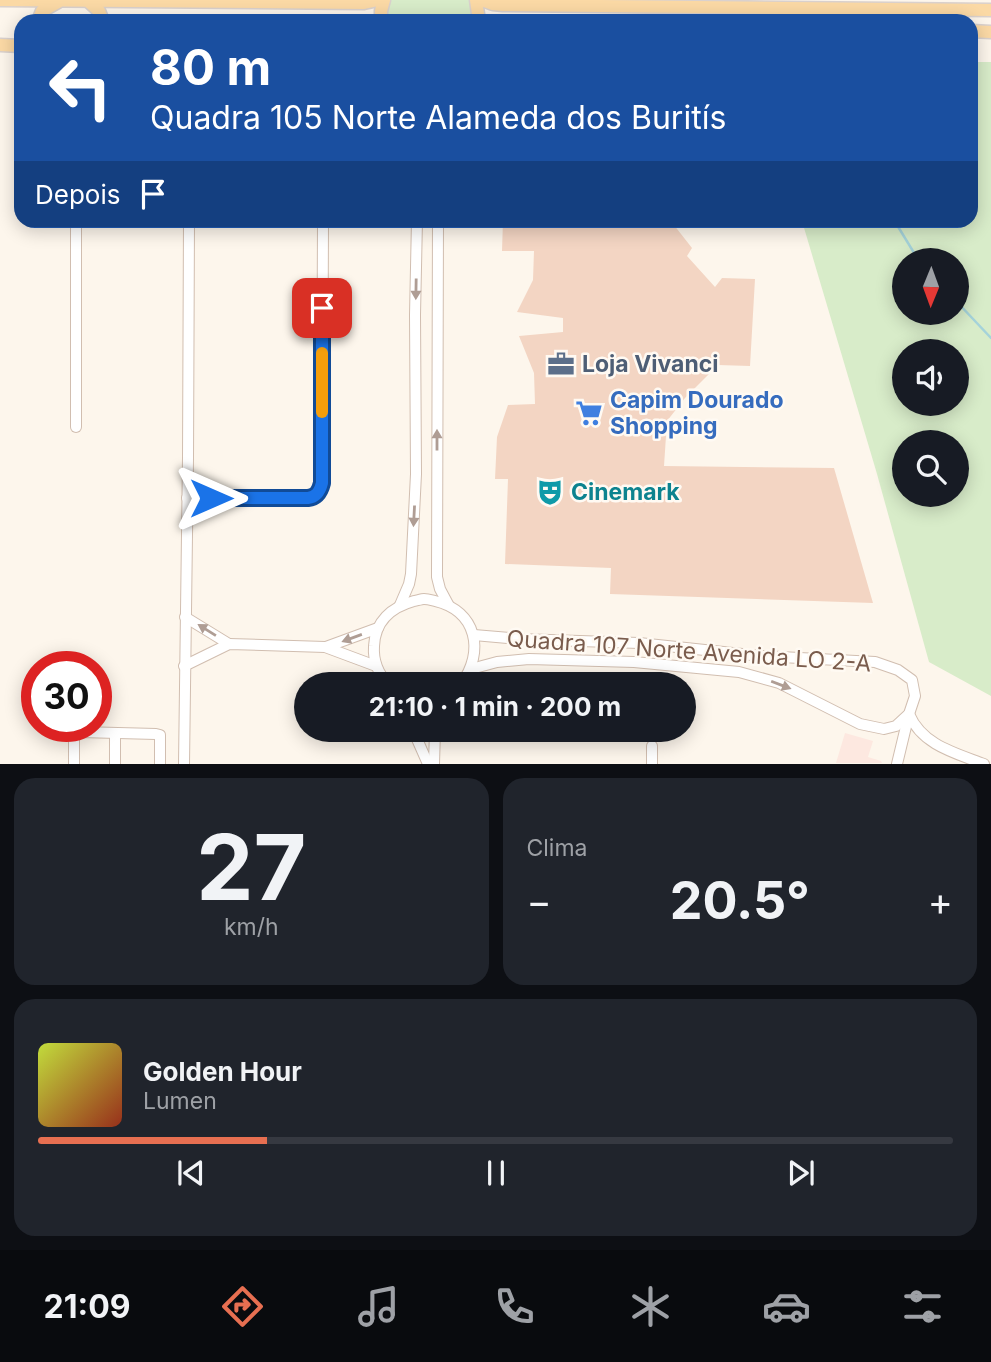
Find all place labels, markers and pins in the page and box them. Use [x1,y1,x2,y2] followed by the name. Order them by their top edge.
[292,278,352,338] pin
[546,349,576,379] office icon: Loja Vivanci
[582,350,719,378] place label: Loja Vivanci
[610,386,784,440] place label: Capim Dourado Shopping
[574,398,604,428] supermarket icon: Capim Dourado Shopping
[535,477,565,507] theatre icon: Cinemark
[571,478,680,506] place label: Cinemark

